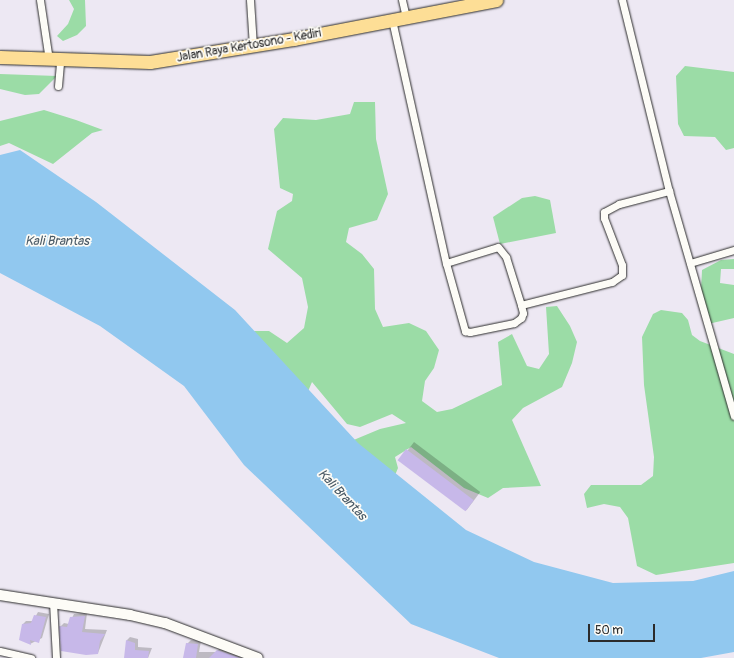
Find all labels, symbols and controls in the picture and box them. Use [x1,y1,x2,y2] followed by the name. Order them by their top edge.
[176,26,322,66] street label: Jalan Raya Kertosono - Kediri
[25,233,89,249] water label: Kali Brantas
[314,466,370,524] water label: Kali Brantas
[590,616,657,642] scale bar
[595,623,623,638] text: 50 m

